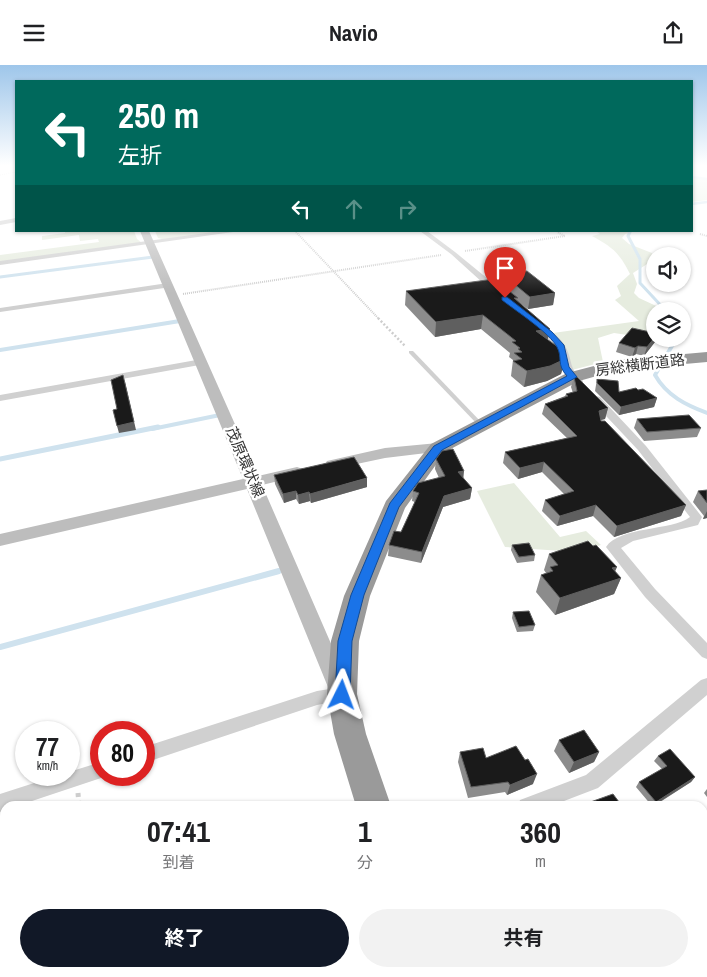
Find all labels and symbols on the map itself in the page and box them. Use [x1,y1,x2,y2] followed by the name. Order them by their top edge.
[484,247,526,298] pin
[594,349,686,380] street label: 房総横断道路
[221,423,270,500] street label: 茂原環状線
[315,668,367,720] position arrow
[90,721,155,786] speed limit sign: 80

